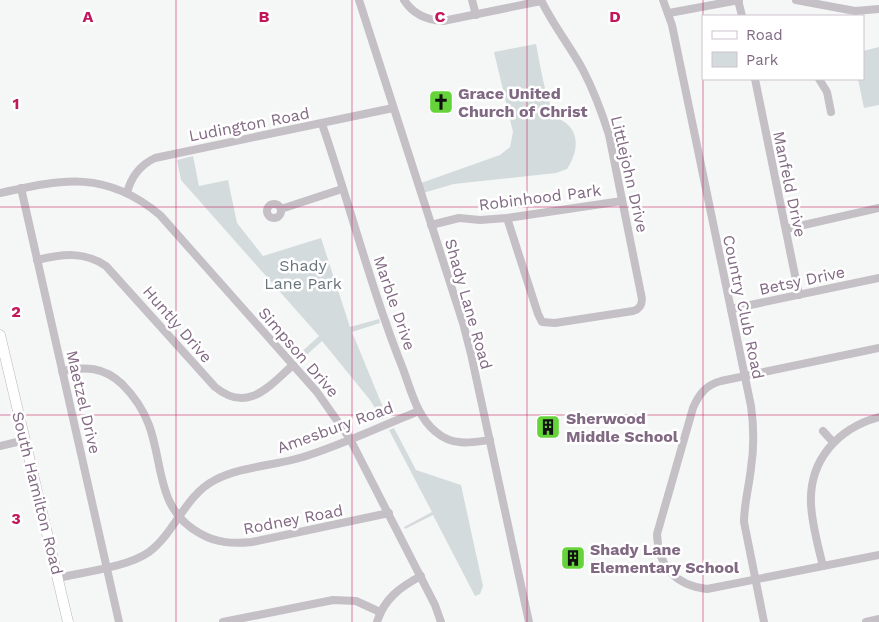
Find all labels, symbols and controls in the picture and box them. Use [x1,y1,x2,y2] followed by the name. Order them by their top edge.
[83,7,94,26] text: A
[259,7,270,26] text: B
[435,7,446,26] text: C
[609,7,621,26] text: D
[702,15,864,80] legend
[746,26,783,44] text: Road
[746,51,779,69] text: Park
[458,84,587,121] place label: Grace United Church of Christ
[428,89,454,115] church icon: Grace United Church of Christ
[13,94,19,113] text: 1
[187,103,311,146] street label: Ludington Road
[607,114,652,234] street label: Littlejohn Drive
[769,129,810,239] street label: Manfeld Drive
[478,181,602,214] street label: Robinhood Park
[719,233,768,381] street label: Country Club Road
[441,237,496,372] street label: Shady Lane Road
[370,253,420,353] street label: Marble Drive
[264,256,342,293] park label: Shady Lane Park
[757,262,847,299] street label: Betsy Drive
[139,282,216,367] street label: Huntly Drive
[11,302,21,321] text: 2
[254,303,343,401] street label: Simpson Drive
[62,349,105,456] street label: Maetzel Drive
[274,398,396,457] street label: Amesbury Road
[566,409,679,446] place label: Sherwood Middle School
[8,410,67,577] street label: South Hamilton Road
[535,414,561,440] building icon: Sherwood Middle School
[242,501,345,538] street label: Rodney Road
[11,509,21,528] text: 3
[590,540,740,577] place label: Shady Lane Elementary School
[560,545,586,571] building icon: Shady Lane Elementary School

